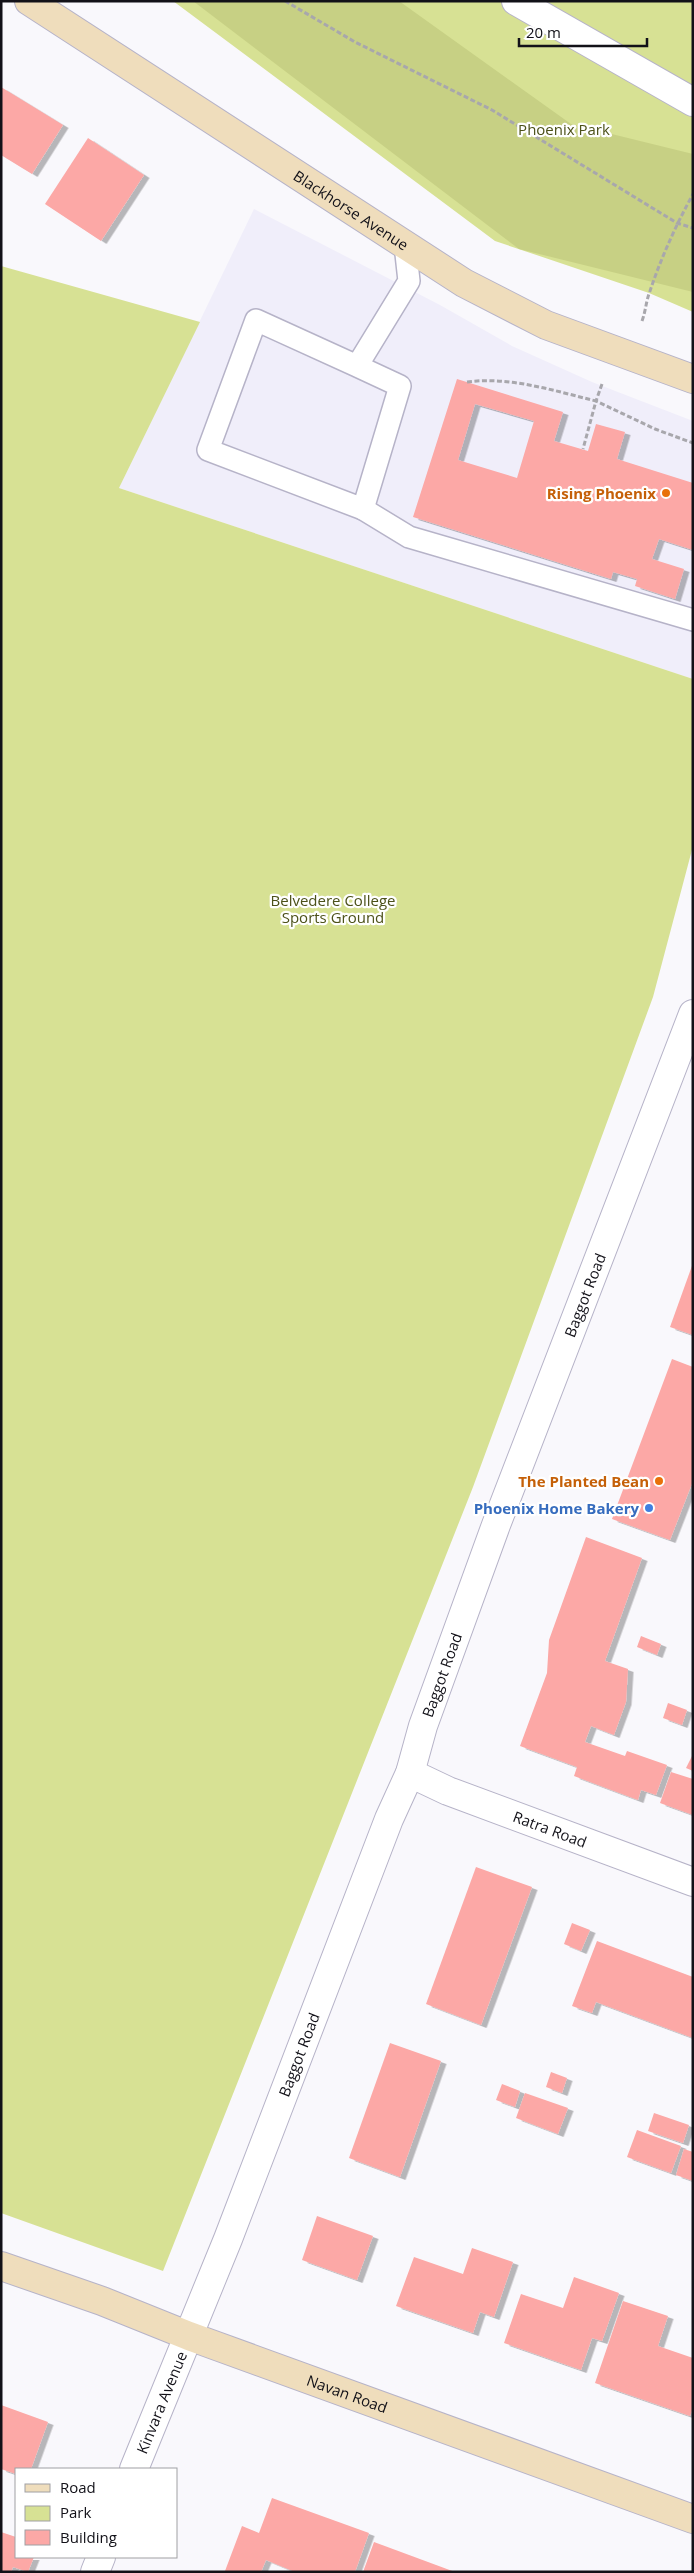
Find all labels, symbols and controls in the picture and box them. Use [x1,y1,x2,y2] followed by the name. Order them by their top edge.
[519,15,646,47] scale bar
[526,22,561,42] text: 20 m
[518,119,610,139] park label: Phoenix Park
[290,165,412,254] street label: Blackhorse Avenue
[547,483,656,503] place label: Rising Phoenix
[660,487,672,499] marker: Rising Phoenix
[271,890,395,927] park label: Belvedere College Sports Ground
[559,1250,610,1340] street label: Baggot Road
[518,1471,649,1491] place label: The Planted Bean
[653,1475,665,1487] marker: The Planted Bean
[474,1498,639,1518] place label: Phoenix Home Bakery
[643,1502,655,1514] marker: Phoenix Home Bakery
[417,1630,466,1720] street label: Baggot Road
[510,1806,590,1852] street label: Ratra Road
[274,2010,324,2099] street label: Baggot Road
[131,2348,191,2456] street label: Kinvara Avenue
[304,2370,390,2417] street label: Navan Road
[15,2468,178,2558] legend
[60,2477,96,2497] text: Road
[60,2502,91,2522] text: Park
[60,2527,117,2547] text: Building

